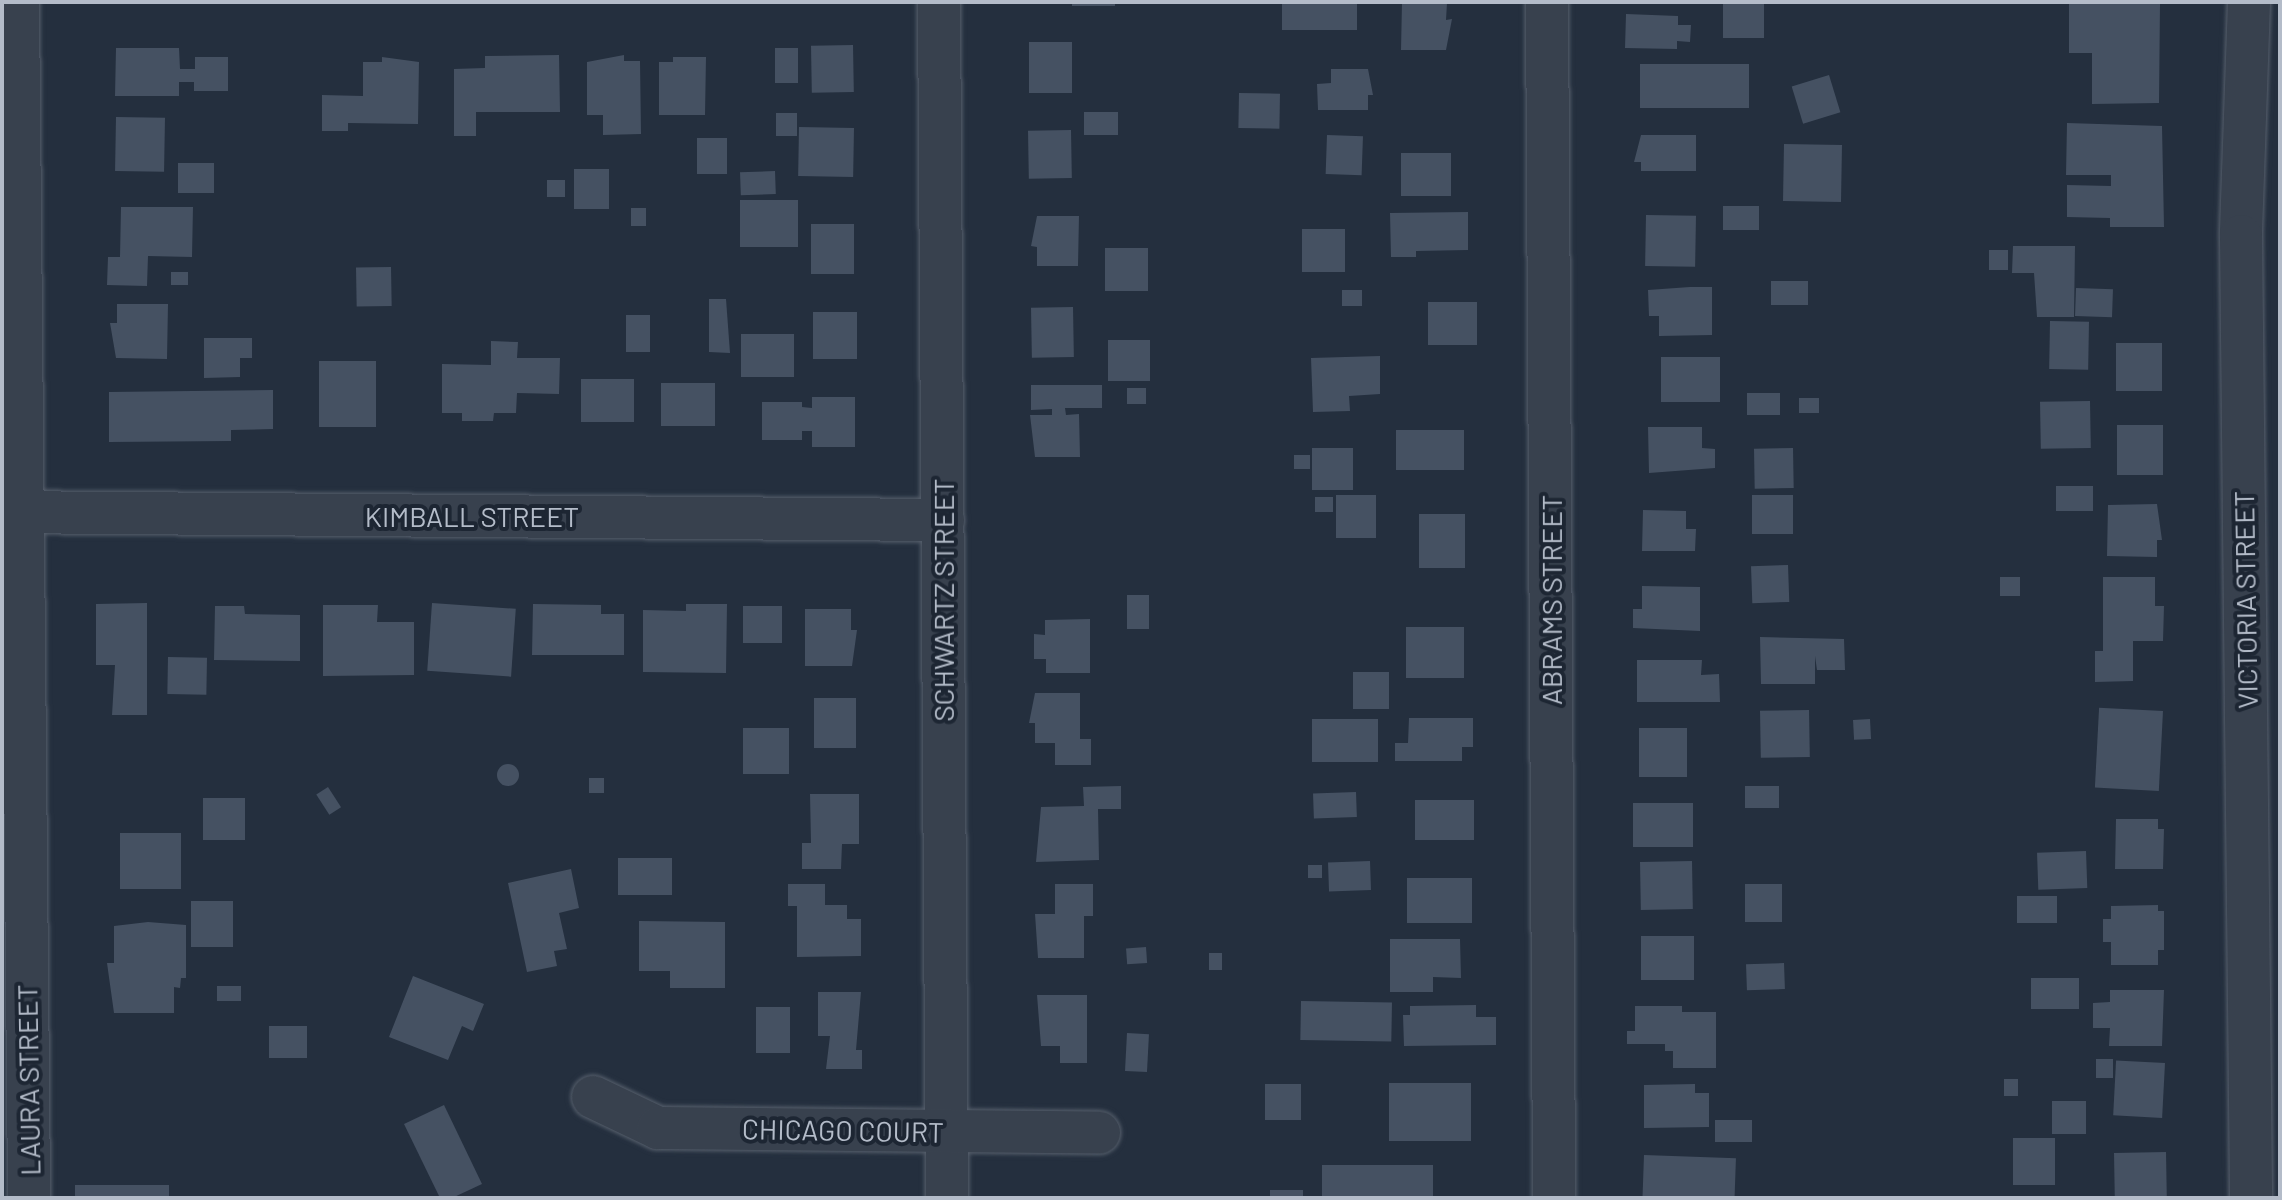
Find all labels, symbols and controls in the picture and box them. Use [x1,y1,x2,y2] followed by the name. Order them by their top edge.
[926,478,960,722] street label: SCHWARTZ STREET
[2226,491,2264,709] street label: VICTORIA STREET
[1534,495,1568,705] street label: ABRAMS STREET
[365,499,579,533] street label: KIMBALL STREET
[10,984,46,1176] street label: LAURA STREET
[742,1111,944,1149] street label: CHICAGO COURT

